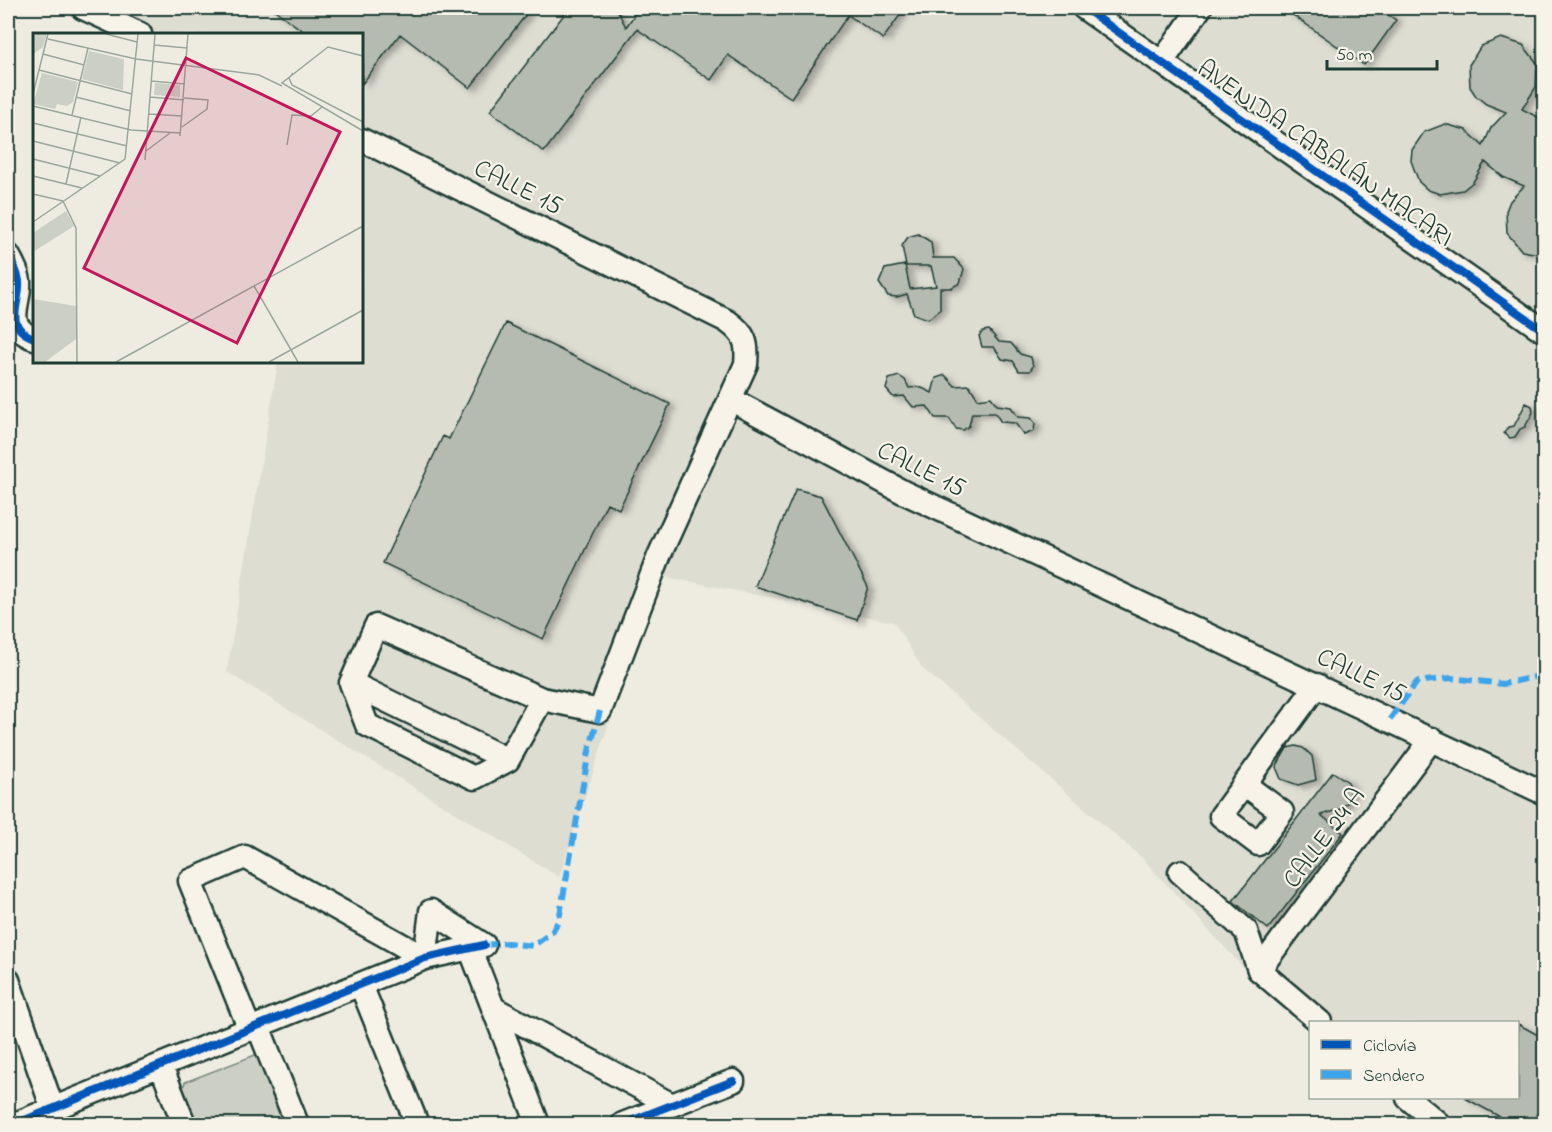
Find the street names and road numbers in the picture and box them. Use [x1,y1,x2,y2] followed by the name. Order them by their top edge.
[1188,51,1460,258] street label: AVENIDA CABALÁN MACARI
[467,151,569,227] street label: CALLE 15
[870,433,972,509] street label: CALLE 15
[1310,639,1412,714] street label: CALLE 15
[1275,780,1376,897] street label: CALLE 24 A

